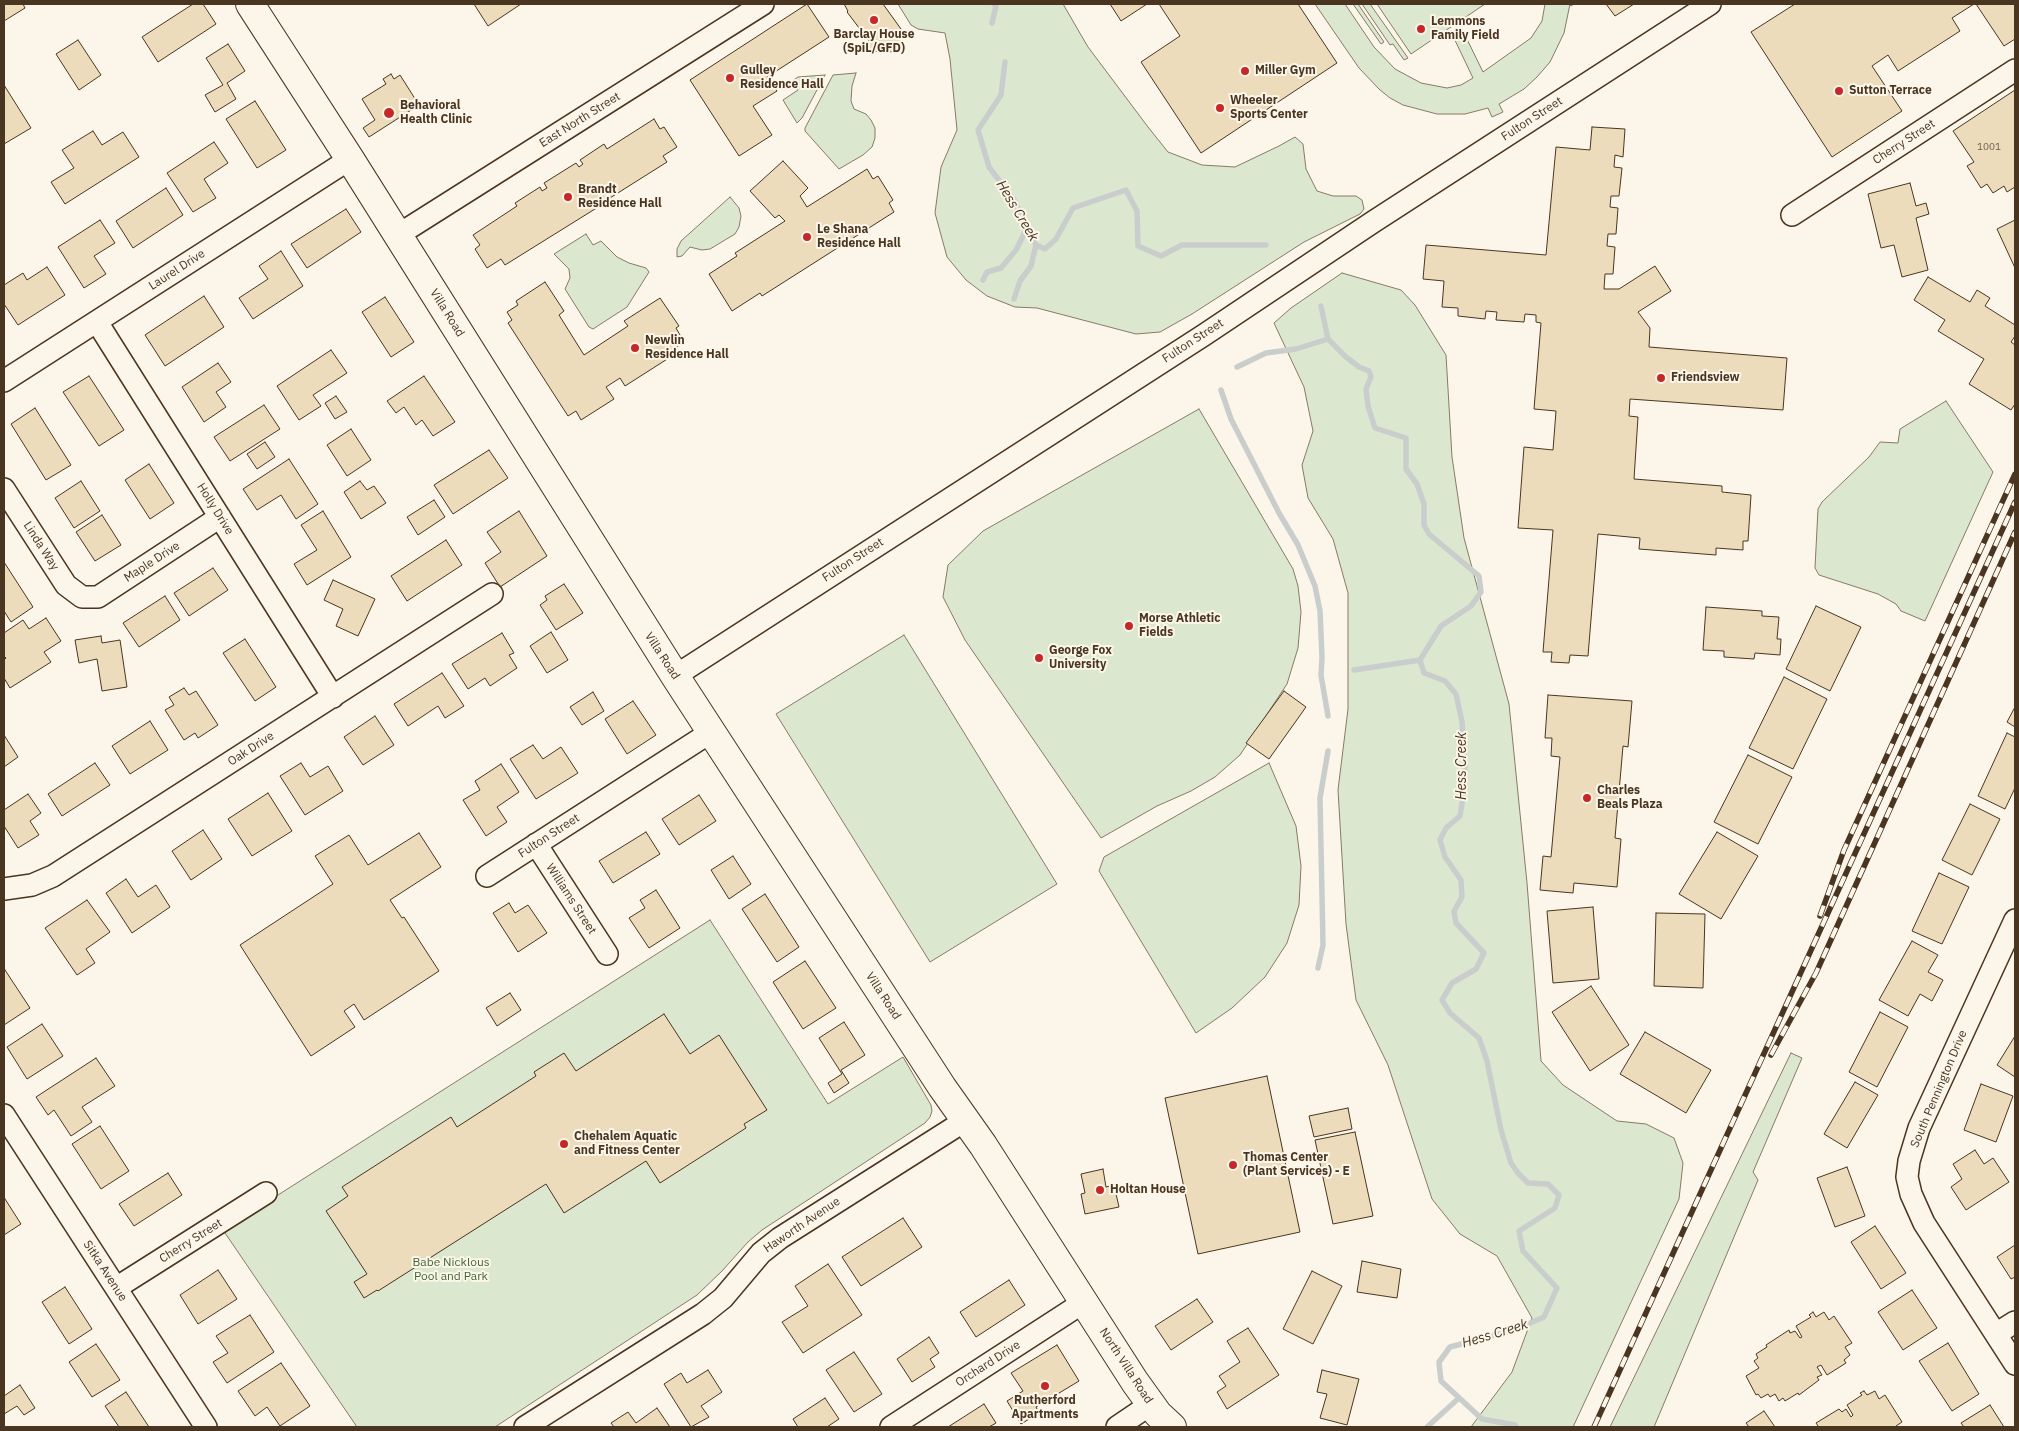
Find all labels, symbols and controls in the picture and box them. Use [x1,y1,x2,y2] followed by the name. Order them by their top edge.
[868,14,880,26] marker: Barclay House (SpiL/GFD)
[1431,15,1499,43] place label: Lemmons Family Field
[1415,23,1427,35] marker: Lemmons Family Field
[834,28,914,56] place label: Barclay House (SpiL/GFD)
[740,64,824,92] place label: Gulley Residence Hall
[1255,64,1316,78] place label: Miller Gym
[1239,65,1251,77] marker: Miller Gym
[724,72,736,84] marker: Gulley Residence Hall
[1849,84,1932,98] place label: Sutton Terrace
[1833,85,1845,97] marker: Sutton Terrace
[537,89,623,151] street label: East North Street
[1230,94,1308,122] place label: Wheeler Sports Center
[1499,94,1565,144] street label: Fulton Street
[400,99,472,127] place label: Behavioral Health Clinic
[1214,102,1226,114] marker: Wheeler Sports Center
[382,106,396,120] marker: Behavioral Health Clinic
[1870,116,1938,168] street label: Cherry Street
[1977,141,2001,153] house number: 1001
[992,177,1042,245] water label: Hess Creek
[578,183,662,211] place label: Brandt Residence Hall
[562,191,574,203] marker: Brandt Residence Hall
[817,223,901,251] place label: Le Shana Residence Hall
[801,231,813,243] marker: Le Shana Residence Hall
[146,247,208,293] street label: Laurel Drive
[427,286,467,340] street label: Villa Road
[1160,316,1226,366] street label: Fulton Street
[645,334,729,362] place label: Newlin Residence Hall
[629,342,641,354] marker: Newlin Residence Hall
[1671,371,1740,385] place label: Friendsview
[1655,372,1667,384] marker: Friendsview
[193,480,237,538] street label: Holly Drive
[20,519,62,573] street label: Linda Way
[820,535,886,585] street label: Fulton Street
[121,539,183,585] street label: Maple Drive
[1139,612,1220,640] place label: Morse Athletic Fields
[1123,620,1135,632] marker: Morse Athletic Fields
[641,630,683,682] street label: Villa Road
[1049,644,1112,672] place label: George Fox University
[1033,652,1045,664] marker: George Fox University
[225,729,277,769] street label: Oak Drive
[1454,732,1470,800] water label: Hess Creek
[1597,784,1662,812] place label: Charles Beals Plaza
[1581,792,1593,804] marker: Charles Beals Plaza
[516,811,582,861] street label: Fulton Street
[543,861,599,937] street label: Williams Street
[862,970,904,1022] street label: Villa Road
[1908,1028,1970,1150] street label: South Pennington Drive
[574,1130,680,1158] place label: Chehalem Aquatic and Fitness Center
[558,1138,570,1150] marker: Chehalem Aquatic and Fitness Center
[1243,1151,1350,1179] place label: Thomas Center (Plant Services) - E
[1227,1159,1239,1171] marker: Thomas Center (Plant Services) - E
[1110,1183,1186,1197] place label: Holtan House
[1094,1184,1106,1196] marker: Holtan House
[761,1194,843,1256] street label: Haworth Avenue
[157,1216,225,1266] street label: Cherry Street
[80,1238,130,1304] street label: Sitka Avenue
[412,1256,490,1284] park label: Babe Nicklous Pool and Park
[1460,1316,1530,1352] water label: Hess Creek
[1096,1326,1156,1406] street label: North Villa Road
[953,1338,1023,1390] street label: Orchard Drive
[1039,1380,1051,1392] marker: Rutherford Apartments
[1011,1394,1079,1422] place label: Rutherford Apartments

